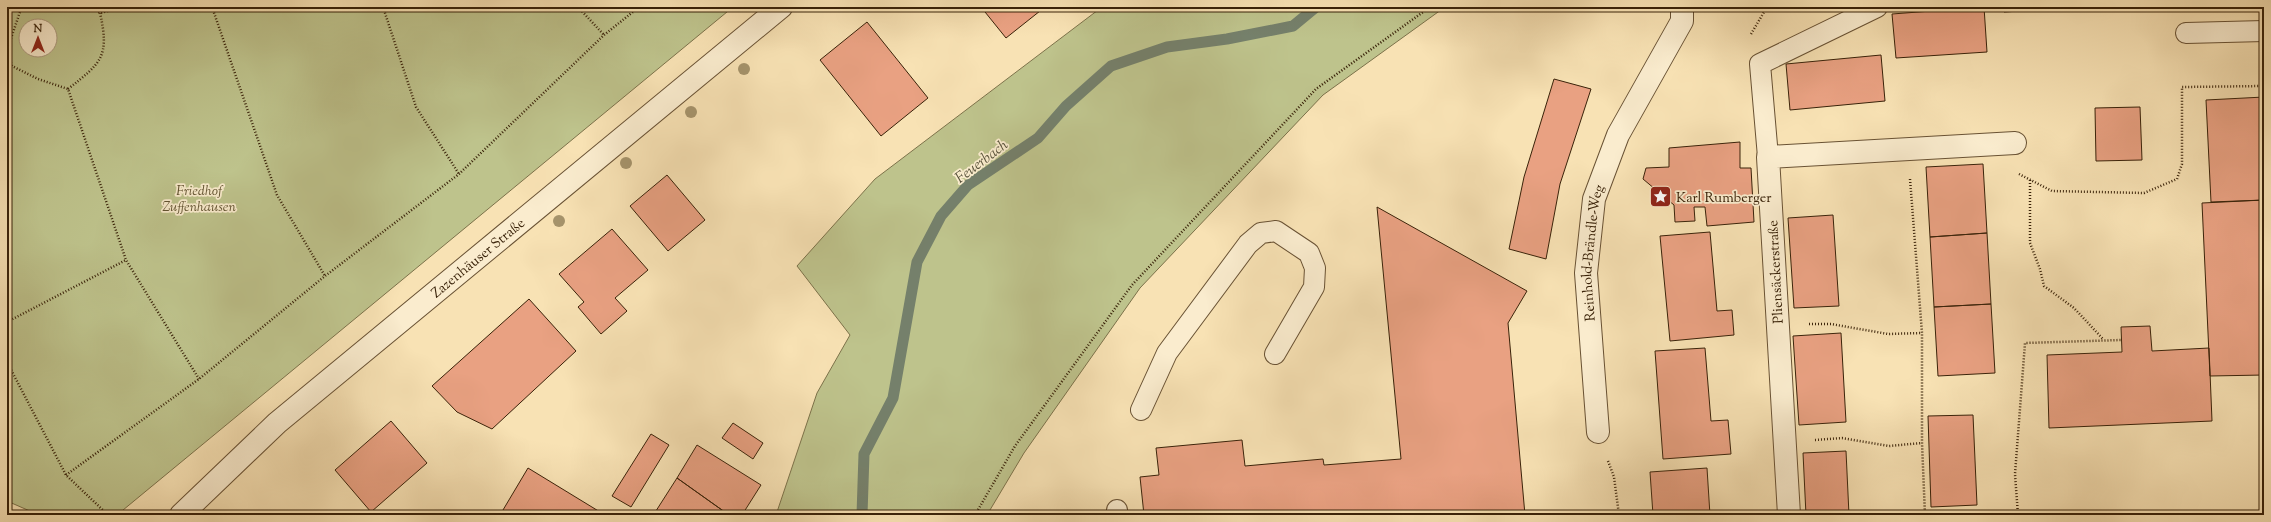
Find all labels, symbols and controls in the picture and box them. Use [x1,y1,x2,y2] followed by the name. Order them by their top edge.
[18,18,58,58] north arrow
[33,21,43,37] text: N
[951,135,1013,189] water label: Feuerbach
[162,182,236,218] park label: Friedhof Zuffenhausen
[1578,182,1611,322] street label: Reinhold-Brändle-Weg
[1647,184,1673,210] place icon: Karl Rumberger
[1676,189,1772,209] place label: Karl Rumberger
[428,214,530,304] street label: Zazenhäuser Straße
[1764,220,1790,324] street label: Pliensäckerstraße

